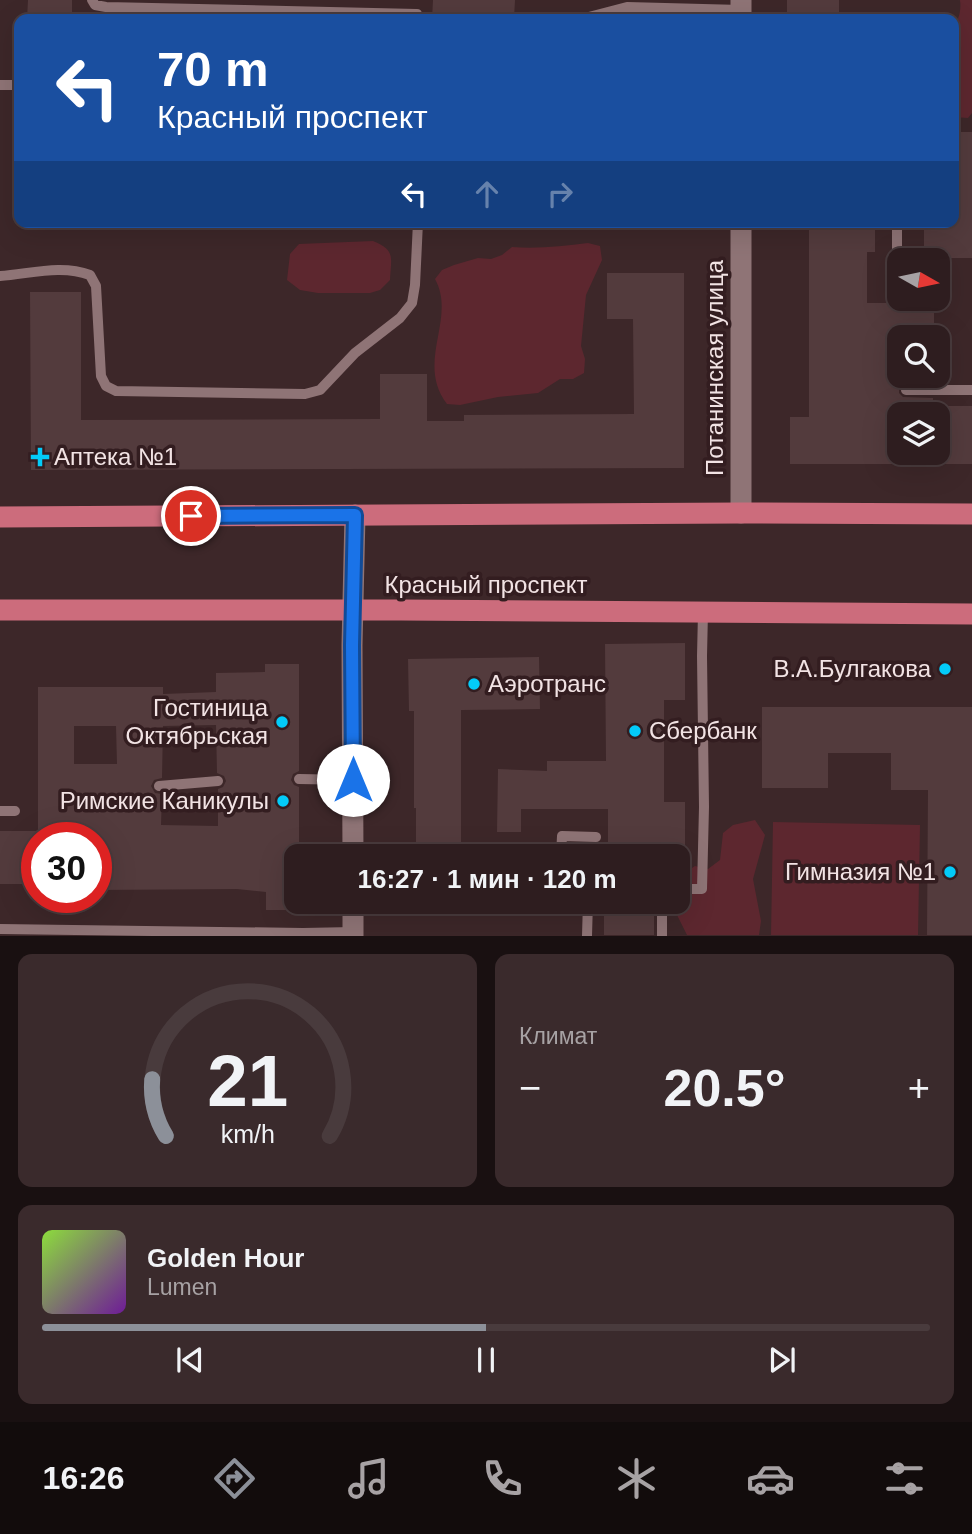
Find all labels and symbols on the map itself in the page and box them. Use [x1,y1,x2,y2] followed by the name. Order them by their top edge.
[887,248,950,312] north arrow
[701,259,728,476] street label: Потанинская улица
[54,443,177,470] place label: Аптека №1
[32,449,48,465] marker: Аптека №1
[161,486,221,546] pin
[384,571,588,598] street label: Красный проспект
[773,655,932,682] place label: В.А.Булгакова
[937,661,953,677] marker: В.А.Булгакова
[488,670,606,697] place label: Аэротранс
[466,676,482,692] marker: Аэротранс
[126,694,269,749] place label: Гостиница Октябрьская
[274,714,290,730] marker: Гостиница Октябрьская
[649,717,757,744] place label: Сбербанк
[627,723,643,739] marker: Сбербанк
[316,743,390,817] position arrow
[60,787,269,814] place label: Римские Каникулы
[275,793,291,809] marker: Римские Каникулы
[21,822,112,913] speed limit sign: 30
[785,858,936,885] place label: Гимназия №1
[942,864,958,880] marker: Гимназия №1

